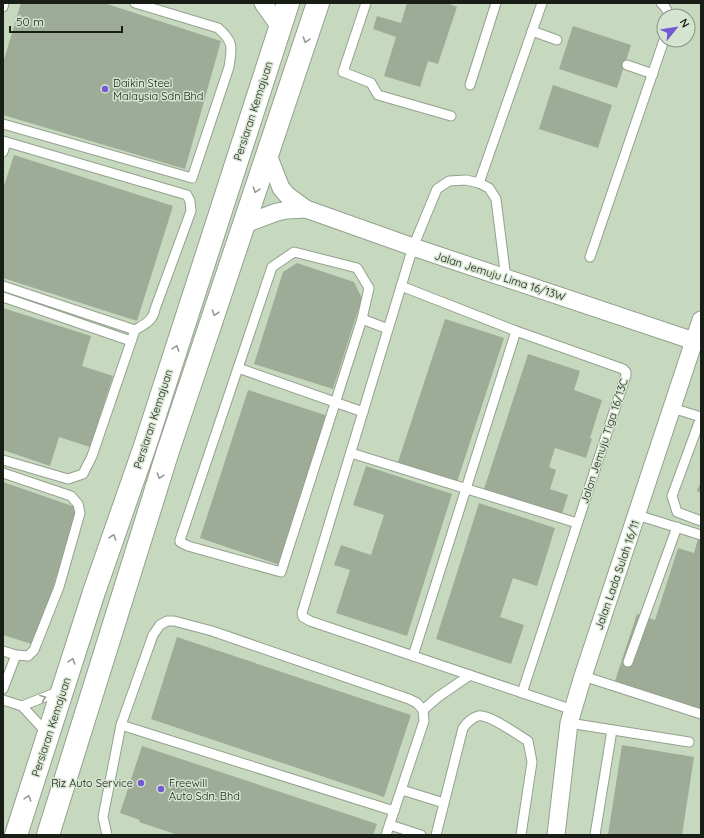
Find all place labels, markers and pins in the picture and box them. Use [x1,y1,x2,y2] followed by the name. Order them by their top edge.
[113,76,204,103] place label: Daikin Steel Malaysia Sdn Bhd
[100,84,110,94] marker: Daikin Steel Malaysia Sdn Bhd
[51,776,133,790] place label: Riz Auto Service
[169,776,240,803] place label: Freewill Auto Sdn. Bhd
[136,778,146,788] marker: Riz Auto Service
[156,784,166,794] marker: Freewill Auto Sdn. Bhd

